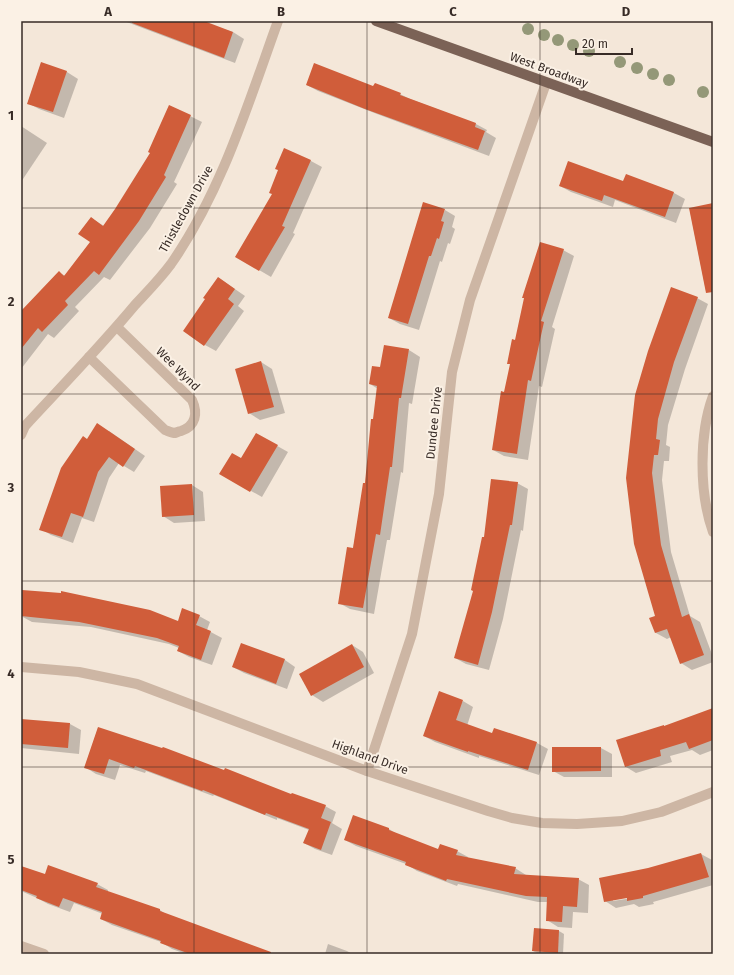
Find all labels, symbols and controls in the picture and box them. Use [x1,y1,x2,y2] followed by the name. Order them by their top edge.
[103,4,112,19] text: A
[277,4,285,19] text: B
[449,4,457,19] text: C
[622,4,631,19] text: D
[576,30,632,56] scale bar
[582,37,608,51] text: 20 m
[508,49,590,91] street label: West Broadway
[8,108,14,123] text: 1
[156,163,216,255] street label: Thistledown Drive
[8,294,15,309] text: 2
[153,344,203,394] street label: Wee Wynd
[423,386,445,460] street label: Dundee Drive
[7,480,15,495] text: 3
[7,666,15,681] text: 4
[330,737,410,777] street label: Highland Drive
[8,852,15,867] text: 5

